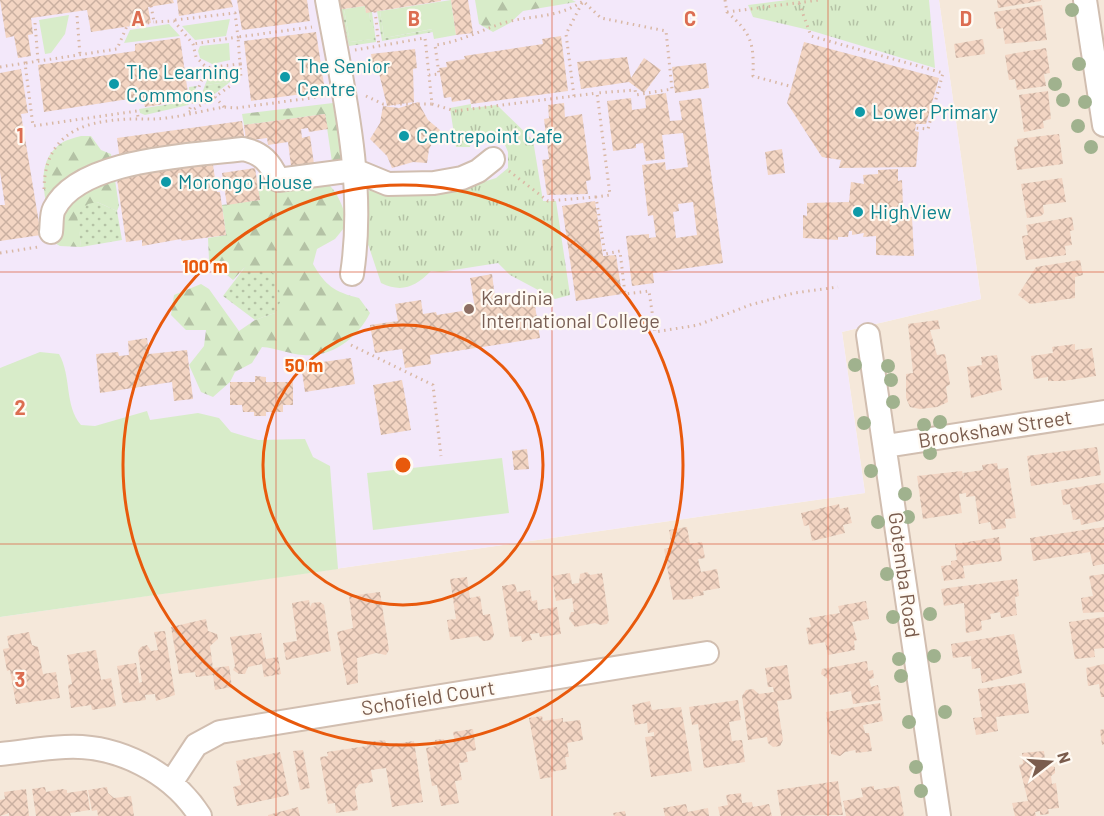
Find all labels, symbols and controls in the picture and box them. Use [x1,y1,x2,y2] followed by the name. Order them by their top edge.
[131,6,145,30] text: A
[408,6,420,30] text: B
[684,6,696,30] text: C
[960,6,972,30] text: D
[297,53,390,100] place label: The Senior Centre
[126,59,239,106] place label: The Learning Commons
[278,70,292,84] marker: The Senior Centre
[107,77,121,91] marker: The Learning Commons
[872,99,998,123] place label: Lower Primary
[853,105,867,119] marker: Lower Primary
[16,123,24,147] text: 1
[416,123,563,147] place label: Centrepoint Cafe
[397,129,411,143] marker: Centrepoint Cafe
[178,169,313,193] place label: Morongo House
[159,175,173,189] marker: Morongo House
[870,199,951,223] place label: HighView
[851,205,865,219] marker: HighView
[182,255,228,277] text: 100 m
[481,285,660,332] place label: Kardinia International College
[462,302,476,316] marker: Kardinia International College
[285,354,323,376] text: 50 m
[14,395,26,419] text: 2
[916,404,1073,452] street label: Brookshaw Street
[393,455,413,475] centre of rings
[884,511,926,639] street label: Gotemba Road
[15,667,25,691] text: 3
[359,675,496,719] street label: Schofield Court
[1020,732,1080,792] north arrow
[1054,750,1075,765] text: N

